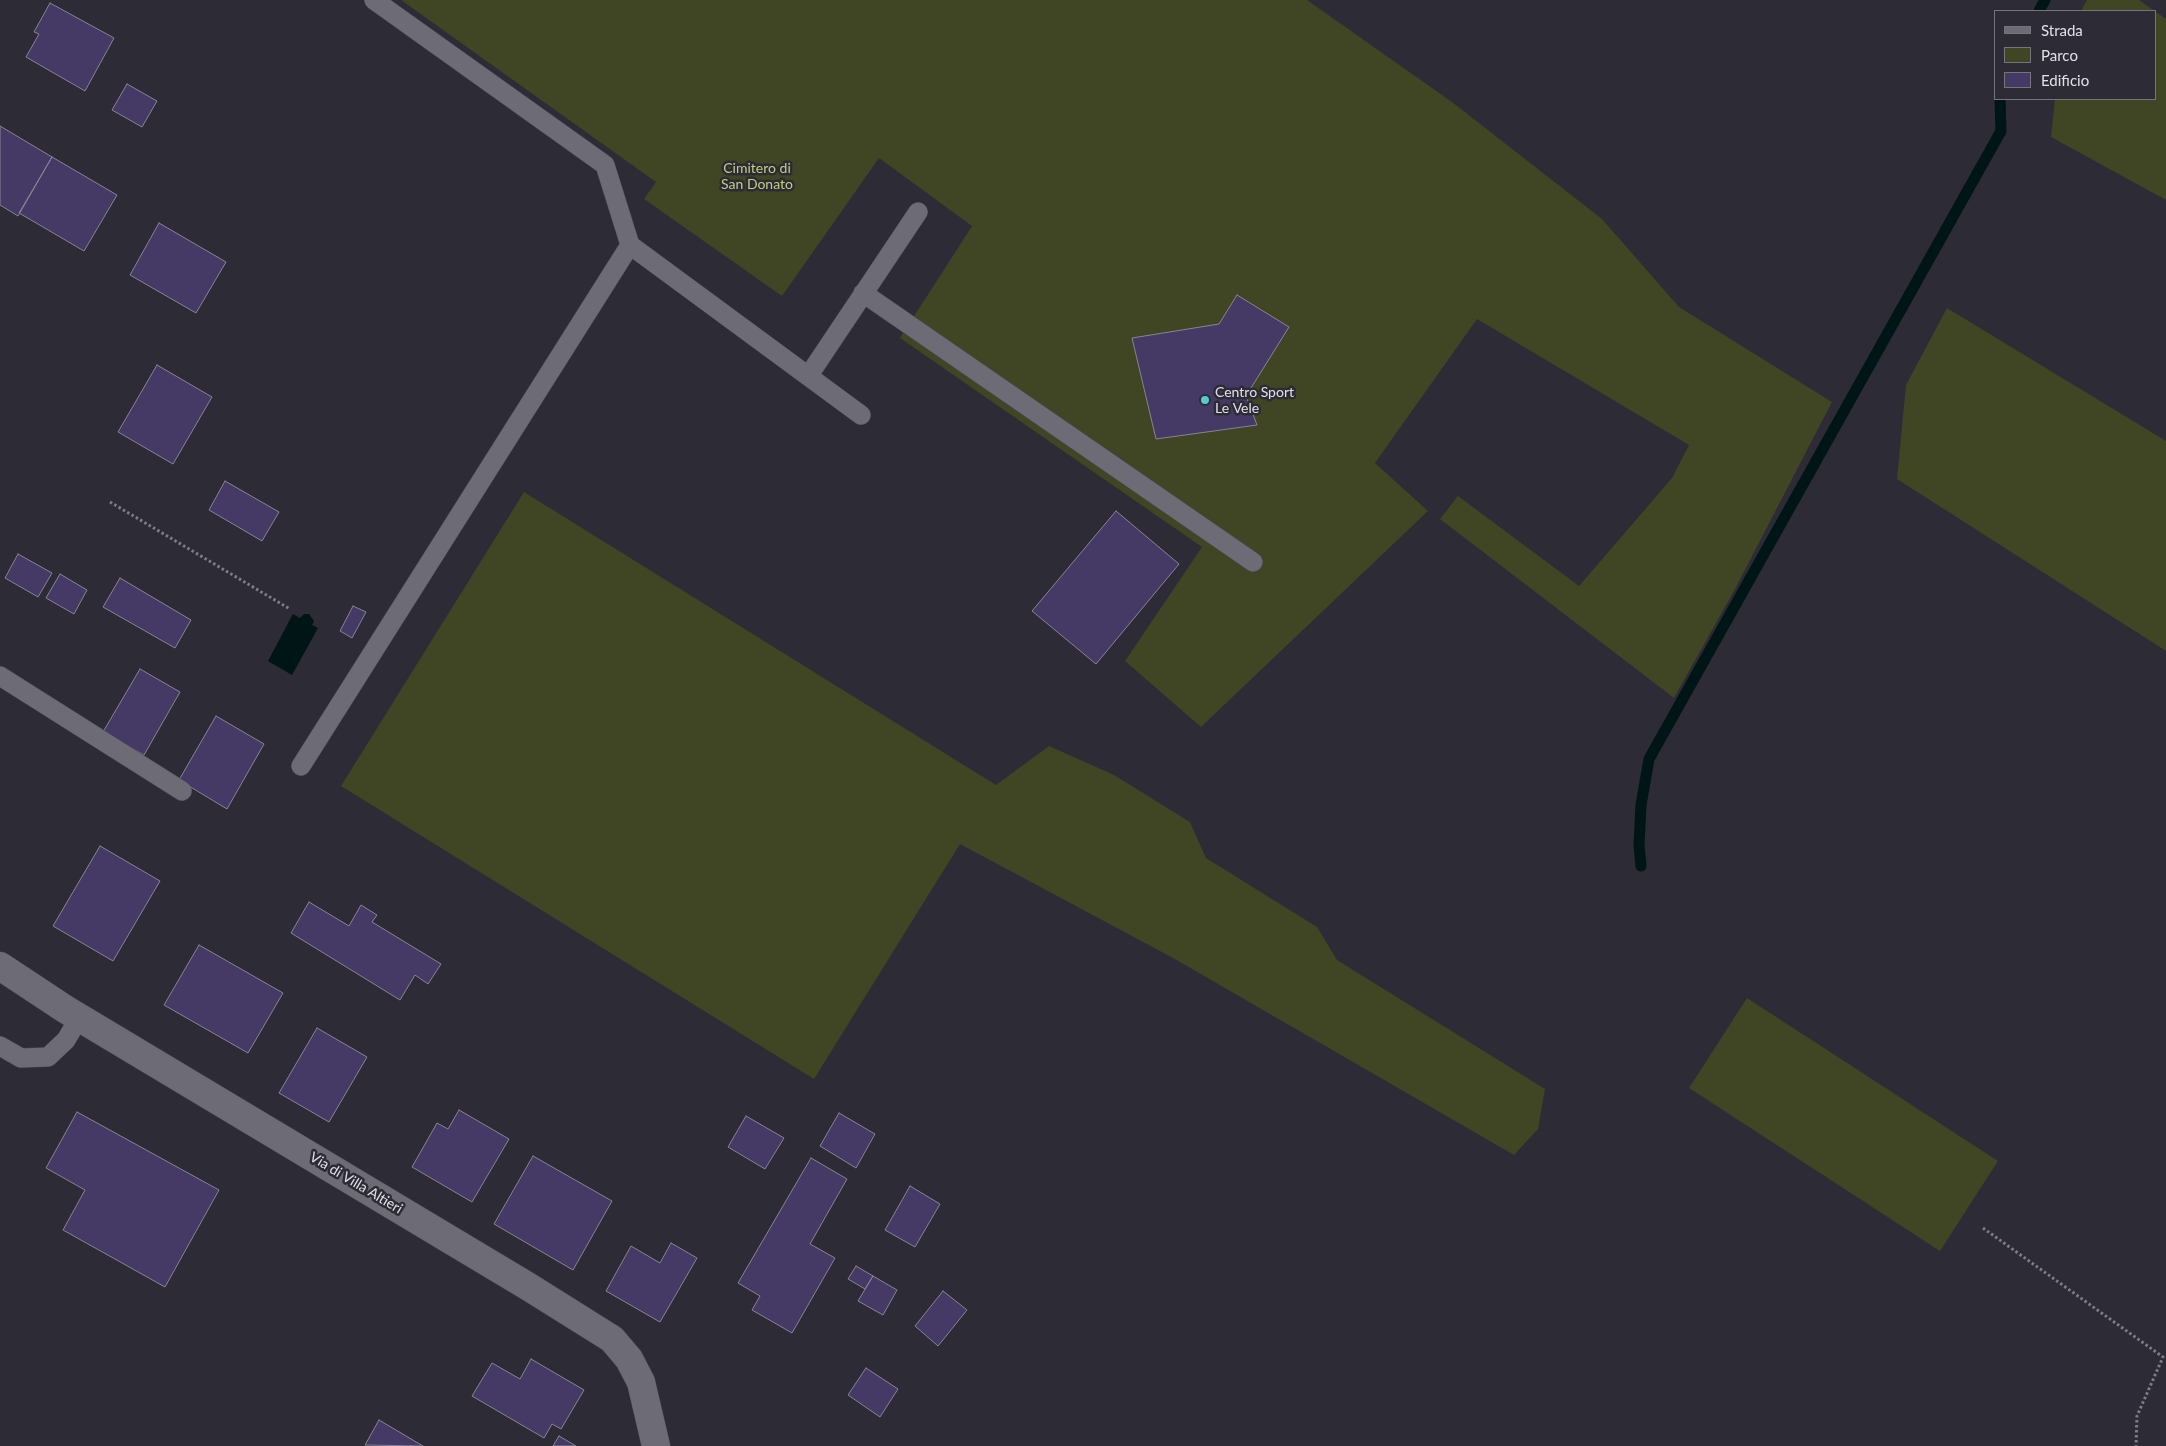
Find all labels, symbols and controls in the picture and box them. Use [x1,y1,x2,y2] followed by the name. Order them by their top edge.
[1994,10,2156,100] legend
[2041,21,2083,39] text: Strada
[2041,46,2078,64] text: Parco
[2041,71,2089,89] text: Edificio
[721,160,793,192] park label: Cimitero di San Donato
[1215,384,1294,417] place label: Centro Sport Le Vele
[1199,394,1211,406] marker: Centro Sport Le Vele
[307,1149,405,1217] street label: Via di Villa Altieri

